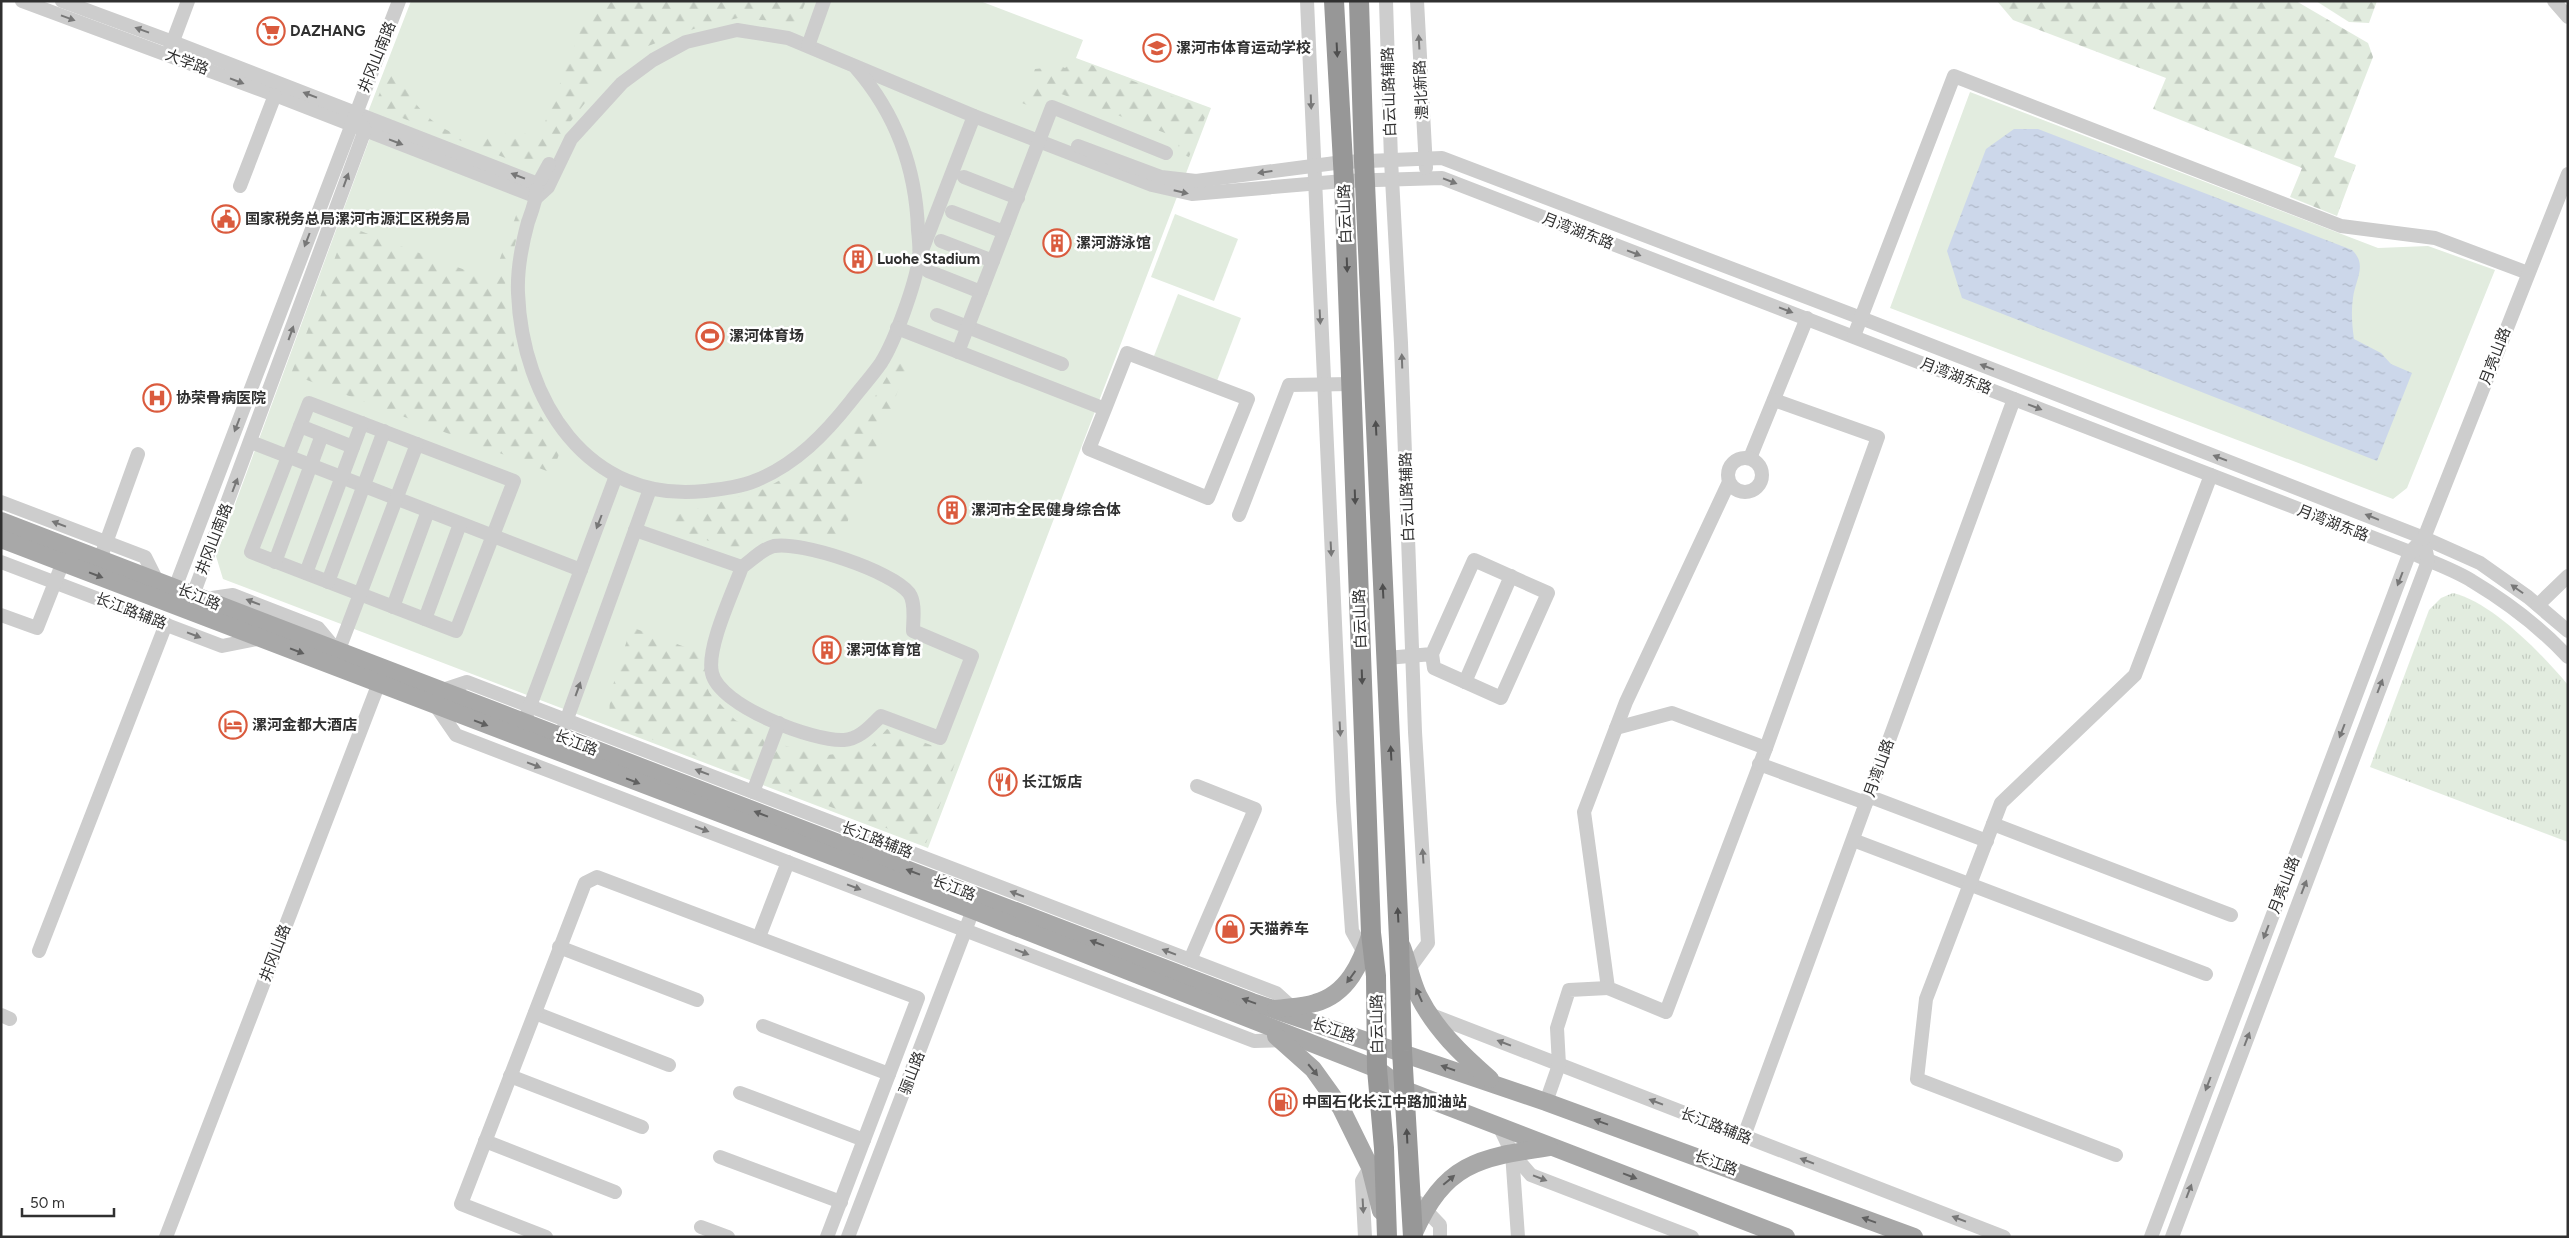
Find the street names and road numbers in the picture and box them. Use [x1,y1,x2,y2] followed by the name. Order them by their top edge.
[355,19,399,95] street label: 井冈山南路
[163,46,211,78] street label: 大学路
[1378,47,1400,137] street label: 白云山路辅路
[1410,60,1432,120] street label: 澧北新路
[1335,184,1355,244] street label: 白云山路
[1540,209,1616,253] street label: 月湾湖东路
[2476,325,2514,387] street label: 月亮山路
[1918,354,1994,398] street label: 月湾湖东路
[1396,452,1418,542] street label: 白云山路辅路
[192,501,236,577] street label: 井冈山南路
[2295,501,2371,545] street label: 月湾湖东路
[175,580,223,614] street label: 长江路
[93,589,169,633] street label: 长江路辅路
[1350,589,1370,649] street label: 白云山路
[552,727,600,759] street label: 长江路
[1860,737,1898,799] street label: 月湾山路
[839,818,915,862] street label: 长江路辅路
[2265,854,2303,916] street label: 月亮山路
[930,872,978,904] street label: 长江路
[256,922,294,984] street label: 井冈山路
[1367,994,1387,1054] street label: 白云山路
[1310,1014,1358,1046] street label: 长江路
[896,1049,928,1097] street label: 骊山路
[1678,1104,1754,1148] street label: 长江路辅路
[1692,1147,1740,1179] street label: 长江路

